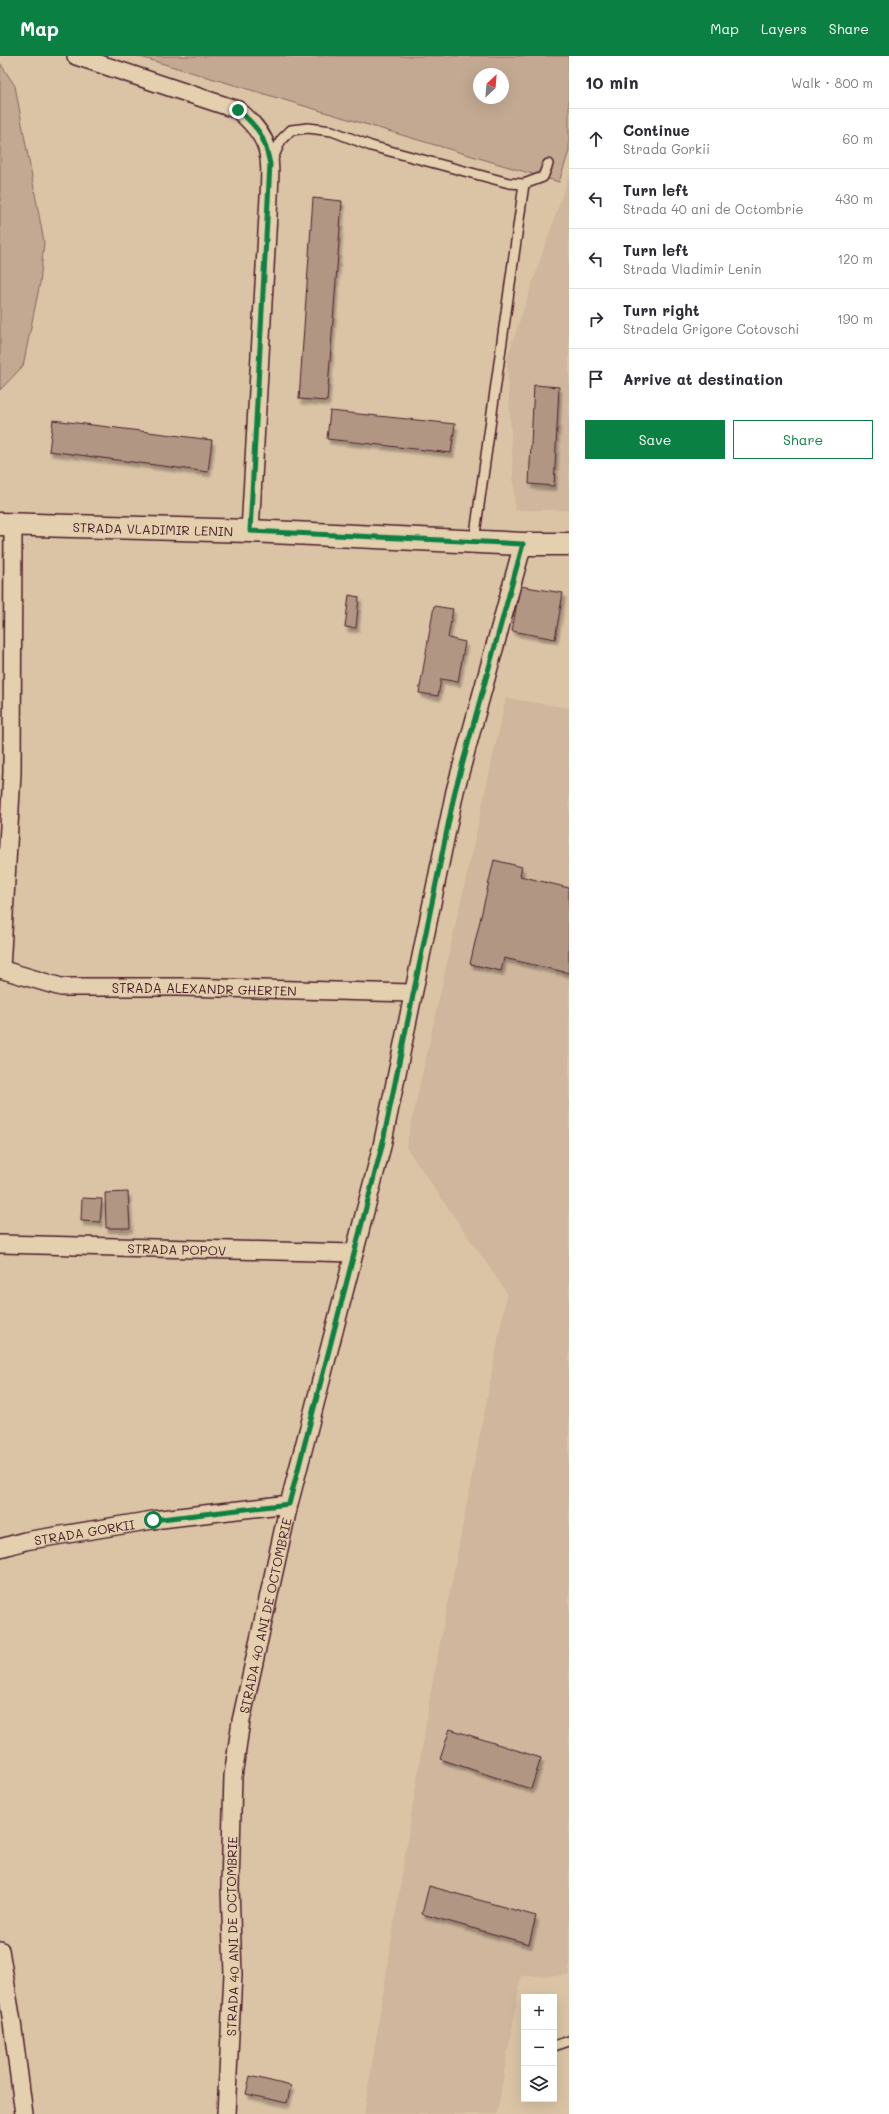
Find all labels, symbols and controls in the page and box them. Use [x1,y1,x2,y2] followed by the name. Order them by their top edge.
[20,16,59,41] text: Map
[710,19,739,38] text: Map
[761,19,807,38] text: Layers
[829,19,869,38] text: Share
[473,68,509,104] north arrow
[585,71,639,93] text: 10 min
[791,74,873,91] text: Walk · 800 m
[229,101,247,119] route end
[623,120,690,140] text: Continue
[585,128,607,150] icon: ahead
[843,130,873,147] text: 60 m
[623,140,710,157] text: Strada Gorkii
[623,180,688,200] text: Turn left
[585,188,607,210] icon: left
[835,190,873,207] text: 430 m
[623,200,803,217] text: Strada 40 ani de Octombrie
[623,240,688,260] text: Turn left
[585,248,607,270] icon: left
[837,250,873,267] text: 120 m
[623,260,761,277] text: Strada Vladimir Lenin
[623,300,700,320] text: Turn right
[585,308,607,330] icon: right
[837,310,873,327] text: 190 m
[623,320,799,337] text: Stradela Grigore Cotovschi
[585,368,607,390] icon: arrive
[623,369,783,389] text: Arrive at destination
[585,420,725,459] button: Save
[733,420,873,459] button: Share
[72,518,233,539] street label: STRADA VLADIMIR LENIN
[112,979,297,999] street label: STRADA ALEXANDR GHERȚEN
[127,1239,227,1258] street label: STRADA POPOV
[144,1511,162,1529] route start
[33,1515,136,1548] street label: STRADA GORKII
[234,1516,294,1715] street label: STRADA 40 ANI DE OCTOMBRIE
[221,1836,242,2037] street label: STRADA 40 ANI DE OCTOMBRIE
[521,1994,557,2102] map controls
[521,1994,557,2030] button: +
[521,2030,557,2066] button: −
[521,2066,557,2102] button: layers

